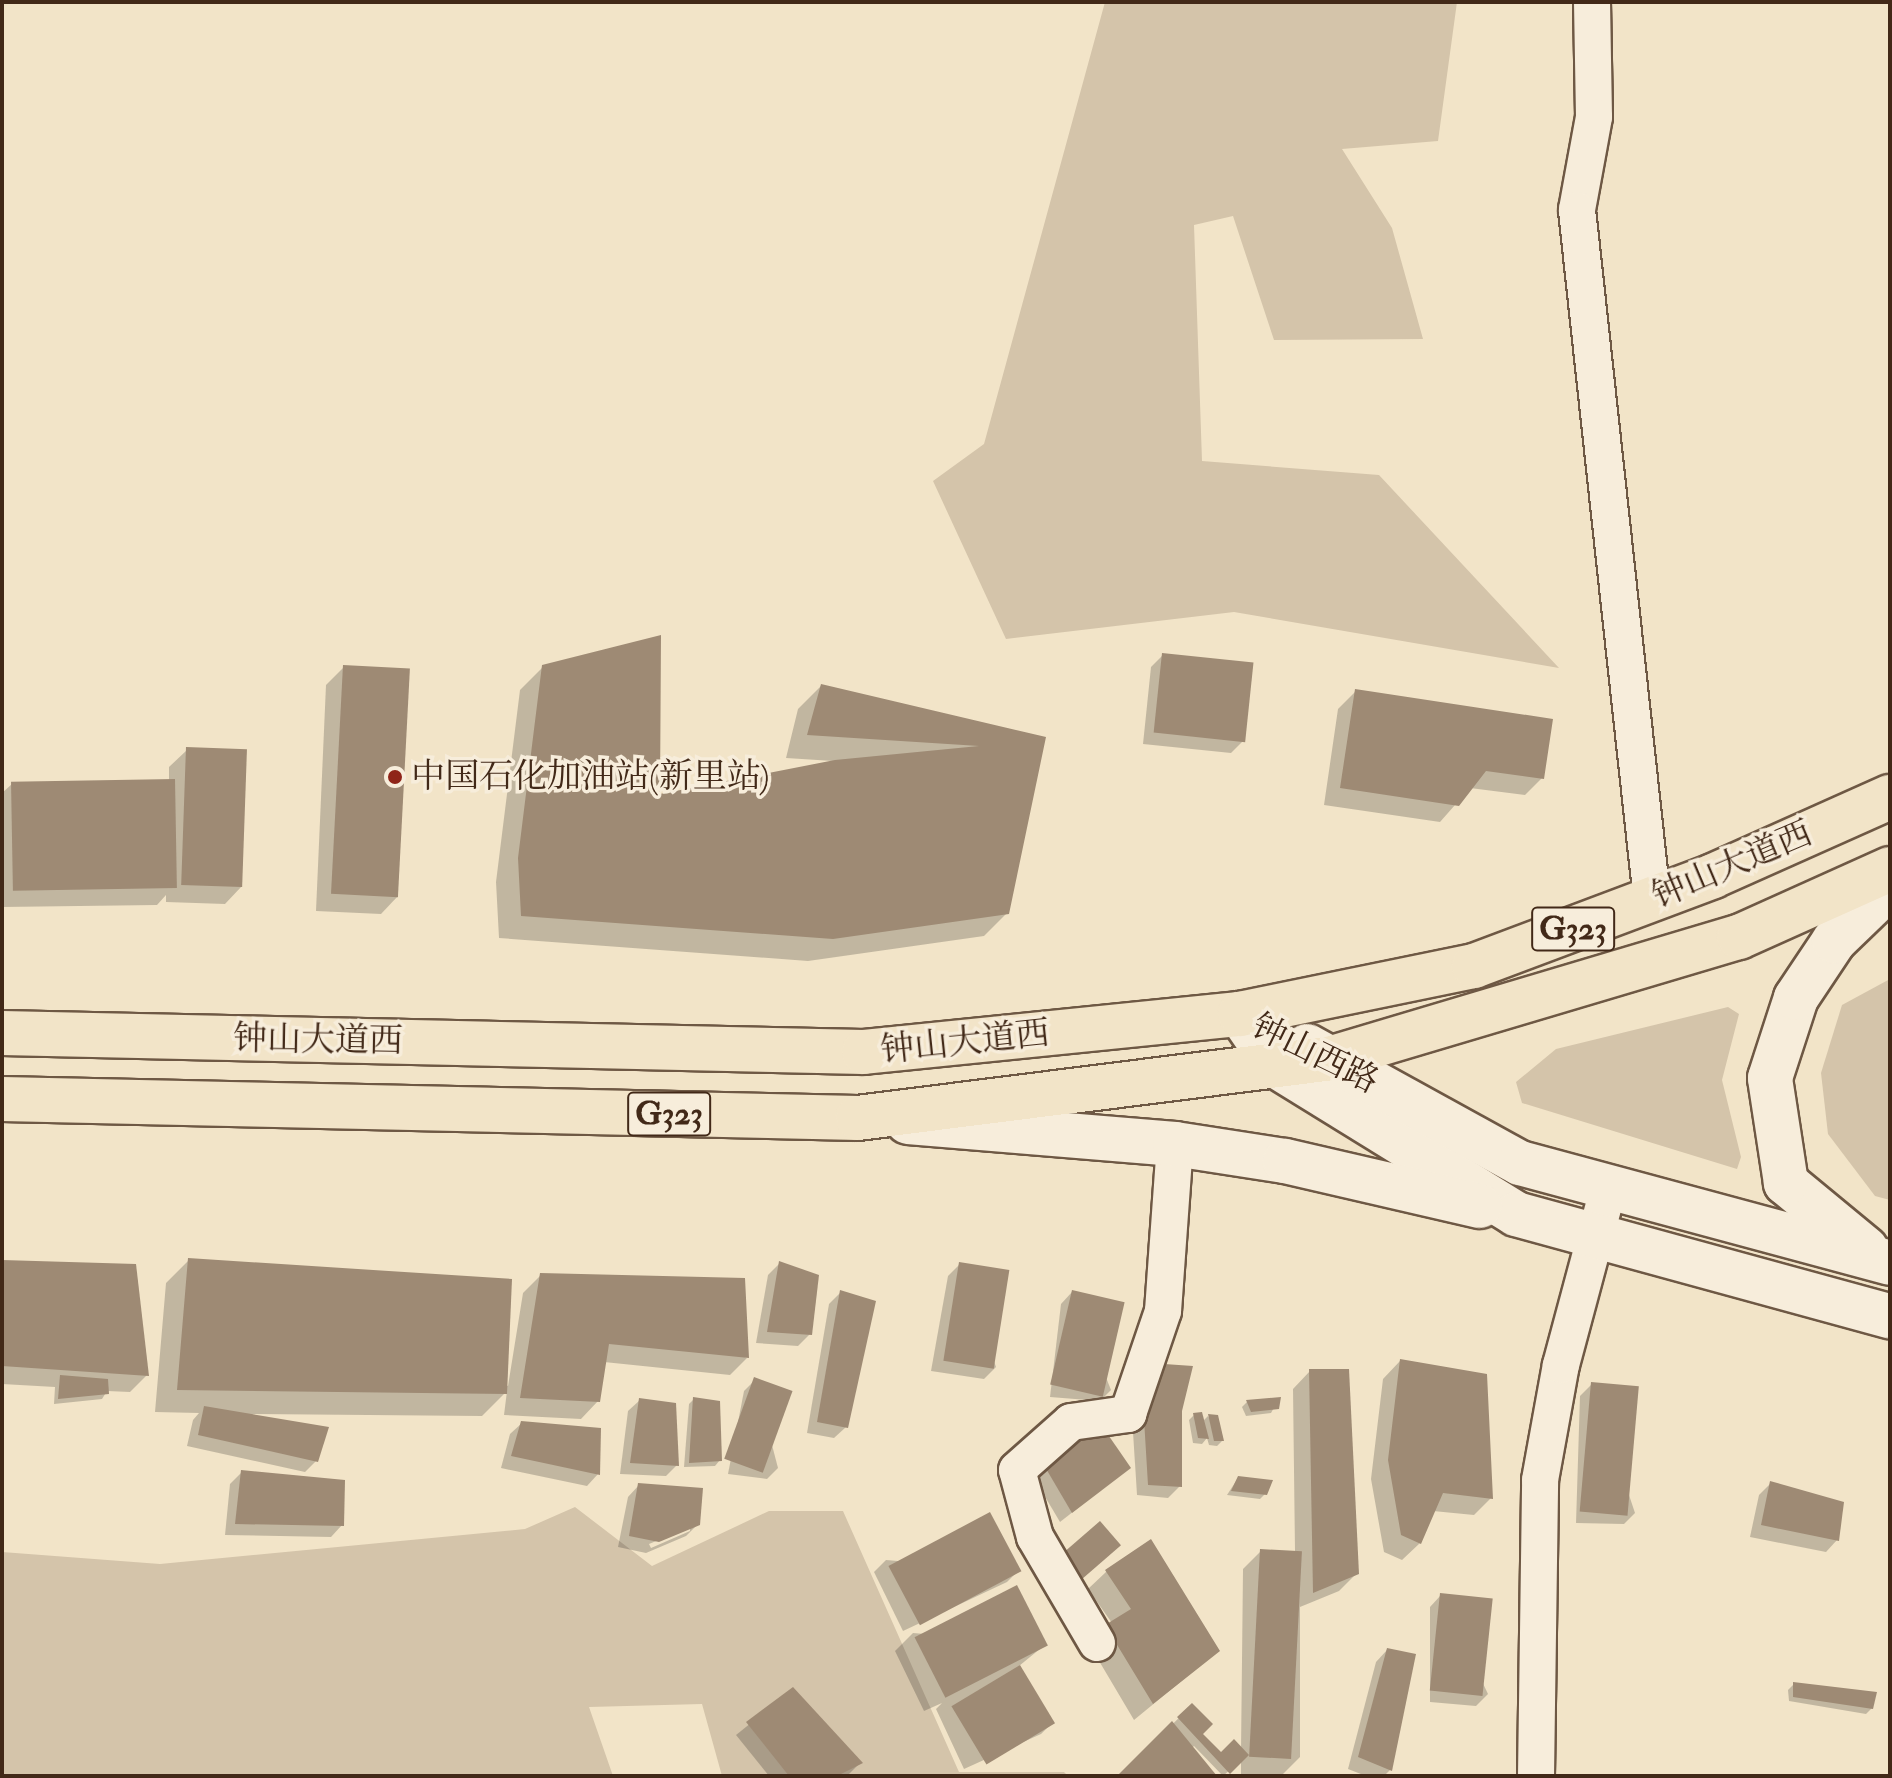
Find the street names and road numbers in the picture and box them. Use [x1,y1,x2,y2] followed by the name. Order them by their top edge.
[1646,813,1818,917] street label: 钟山大道西
[1531,901,1615,957] road number: G323
[1245,1006,1385,1102] street label: 钟山西路
[878,1013,1052,1071] street label: 钟山大道西
[233,1018,403,1062] street label: 钟山大道西
[627,1086,711,1142] road number: G323

